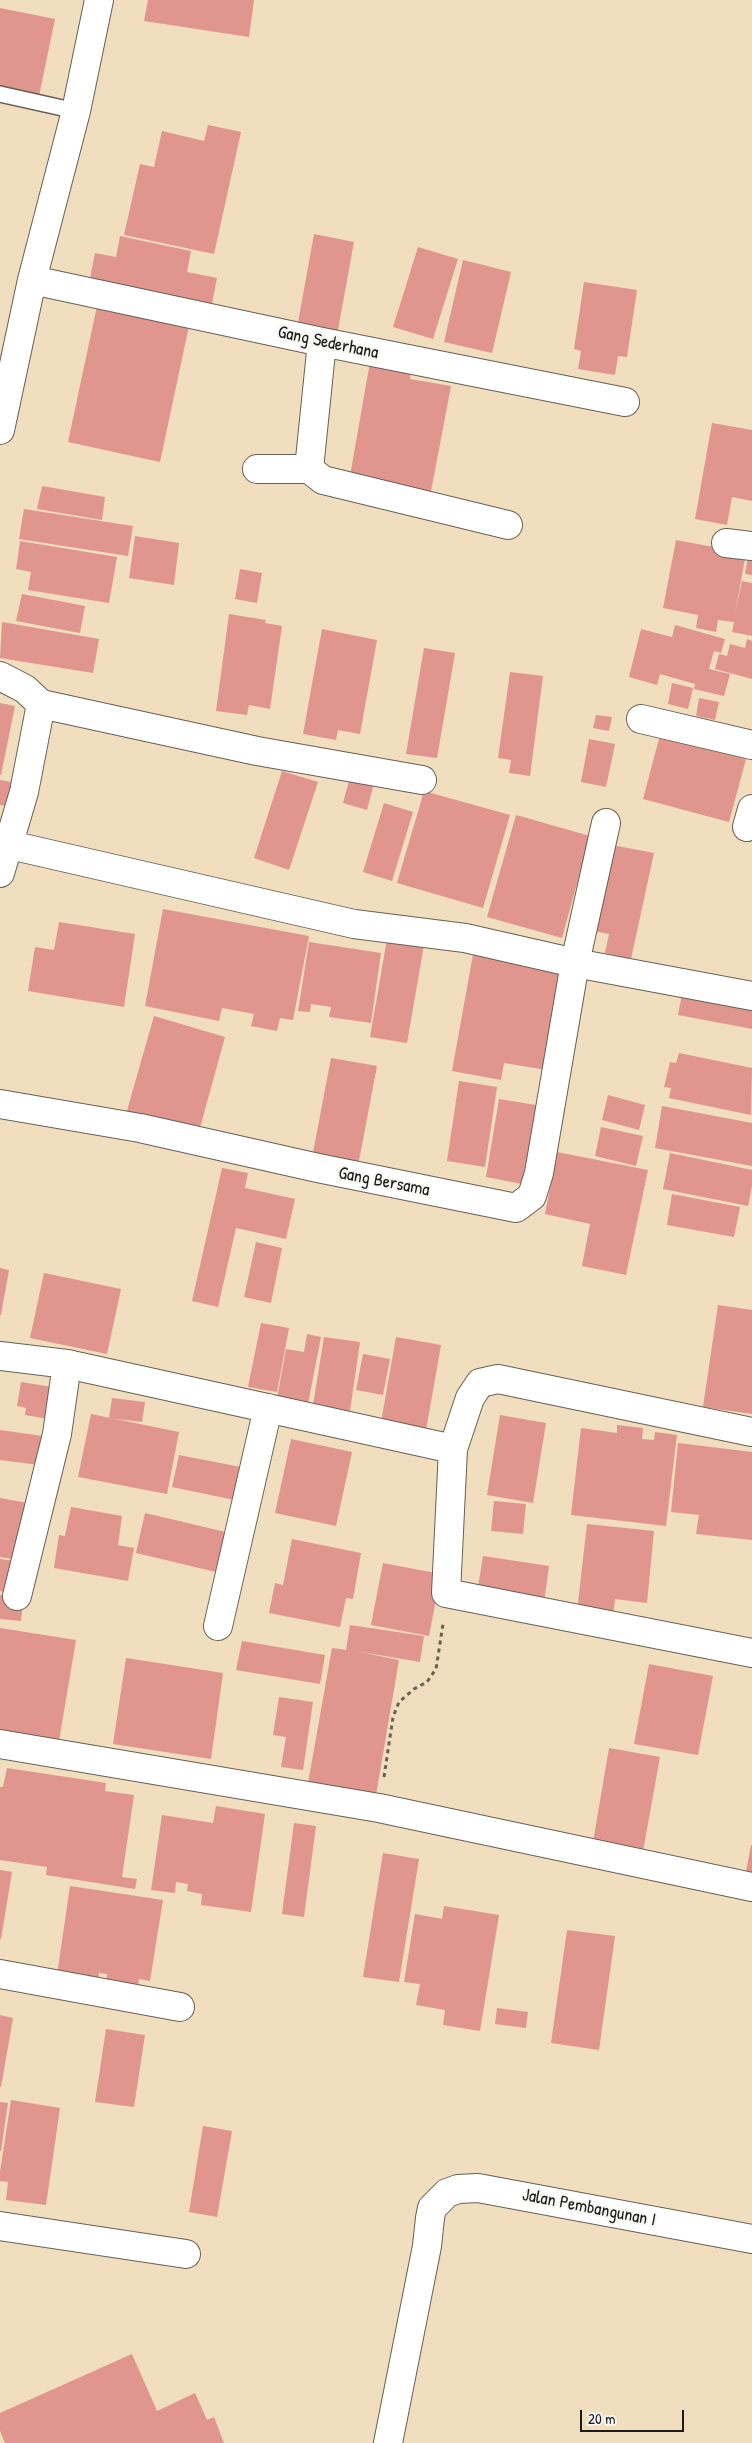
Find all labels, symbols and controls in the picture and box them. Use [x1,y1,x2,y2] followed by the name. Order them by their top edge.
[276,322,380,364] street label: Gang Sederhana
[337,1163,431,1201] street label: Gang Bersama
[520,2184,658,2232] street label: Jalan Pembangunan I
[582,2400,686,2432] scale bar
[588,2408,615,2429] text: 20 m

